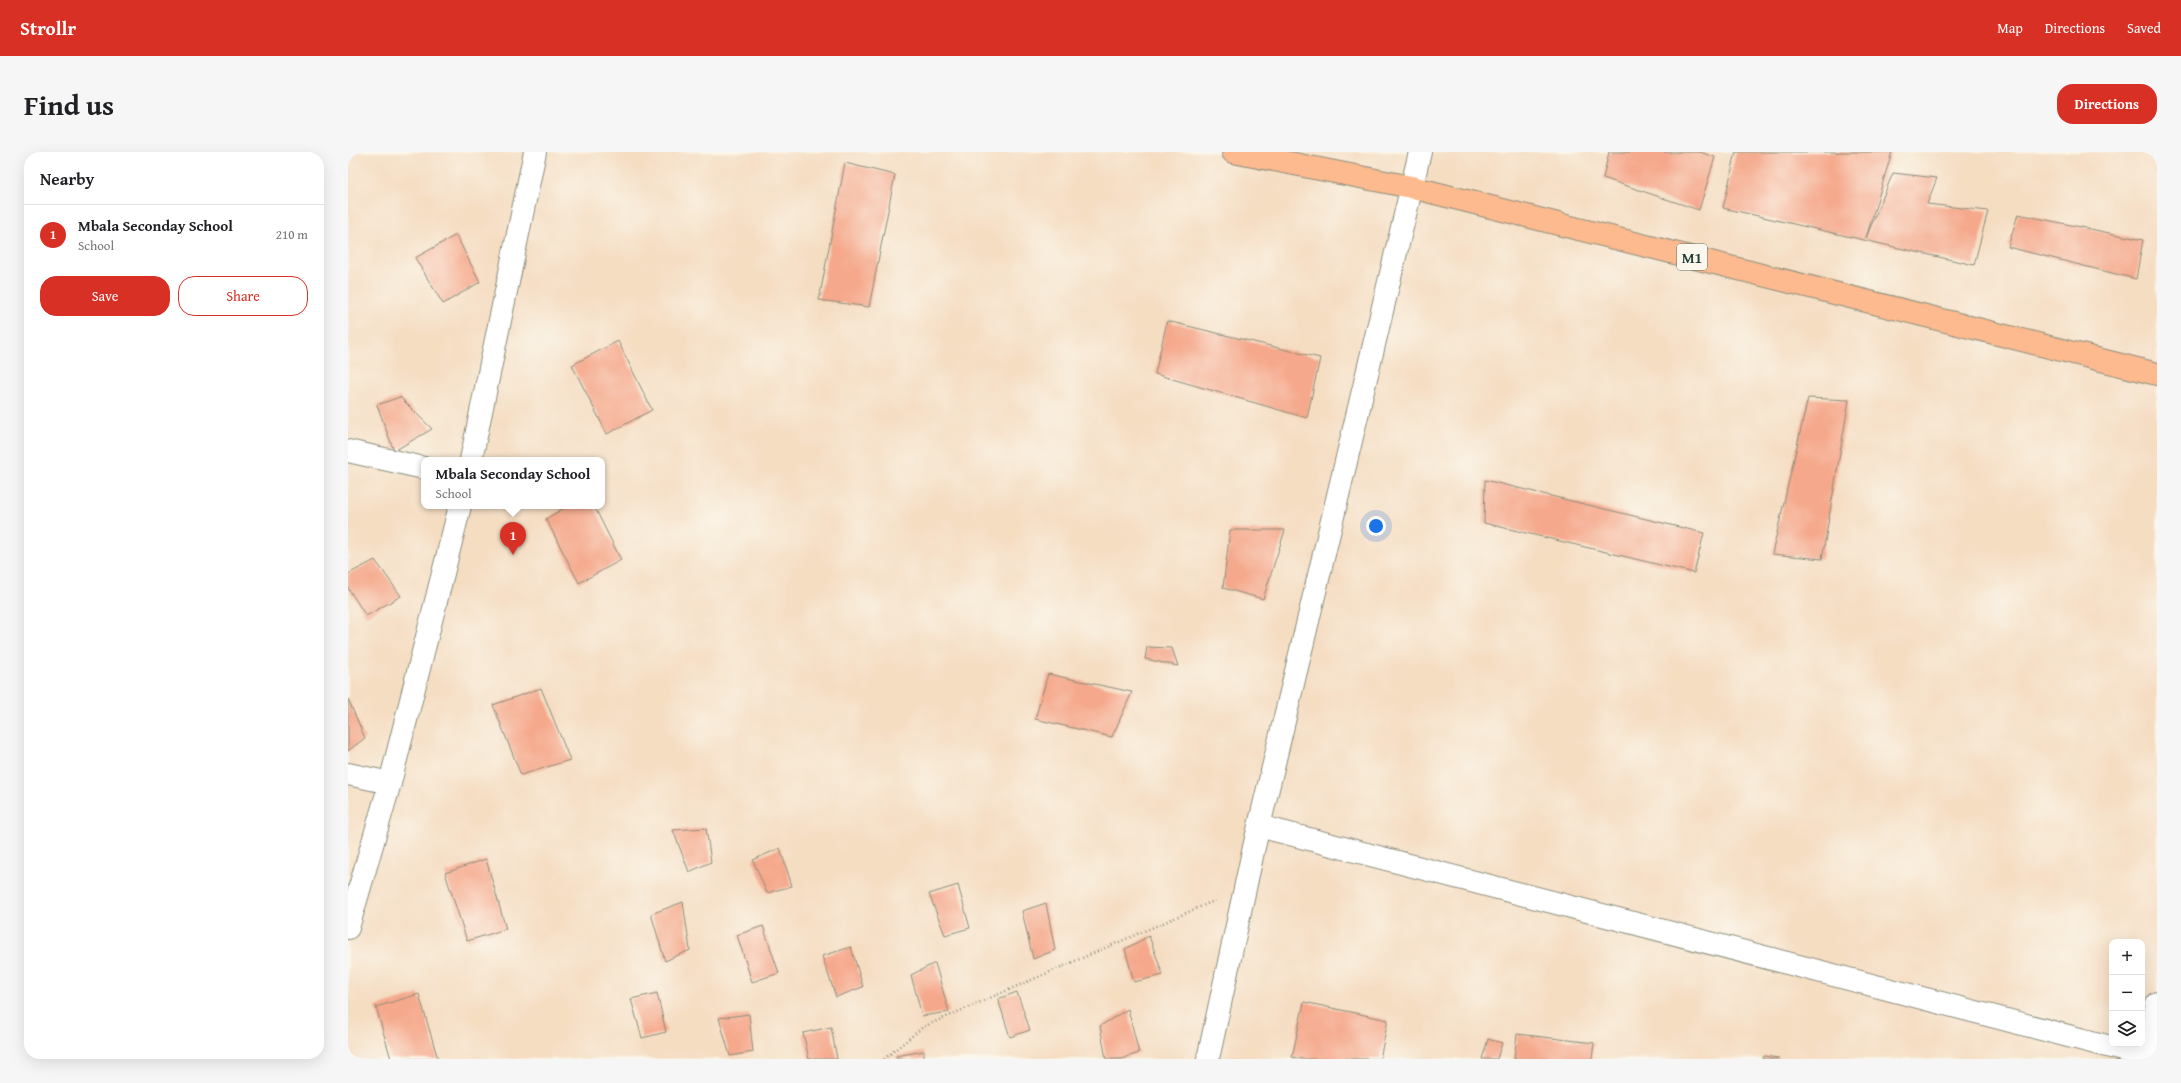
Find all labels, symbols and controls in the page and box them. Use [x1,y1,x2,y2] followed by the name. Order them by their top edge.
[20,14,76,42] text: Strollr
[1997,18,2023,38] text: Map
[2045,18,2105,38] text: Directions
[2127,18,2161,38] text: Saved
[24,84,114,125] text: Find us
[2057,84,2157,124] button: Directions
[40,166,94,191] text: Nearby
[78,215,233,236] text: Mbala Seconday School
[50,225,56,244] text: 1
[276,225,308,244] text: 210 m
[78,236,114,255] text: School
[1677,244,1707,270] road number: M1
[40,276,170,316] button: Save
[178,276,308,316] button: Share
[421,457,605,509] popup
[436,463,590,484] text: Mbala Seconday School
[436,484,472,503] text: School
[1366,516,1386,536] your location
[500,522,526,555] pin: 1
[2109,939,2145,1047] map controls
[2109,939,2145,975] button: +
[2109,975,2145,1011] button: −
[2109,1011,2145,1047] button: layers

